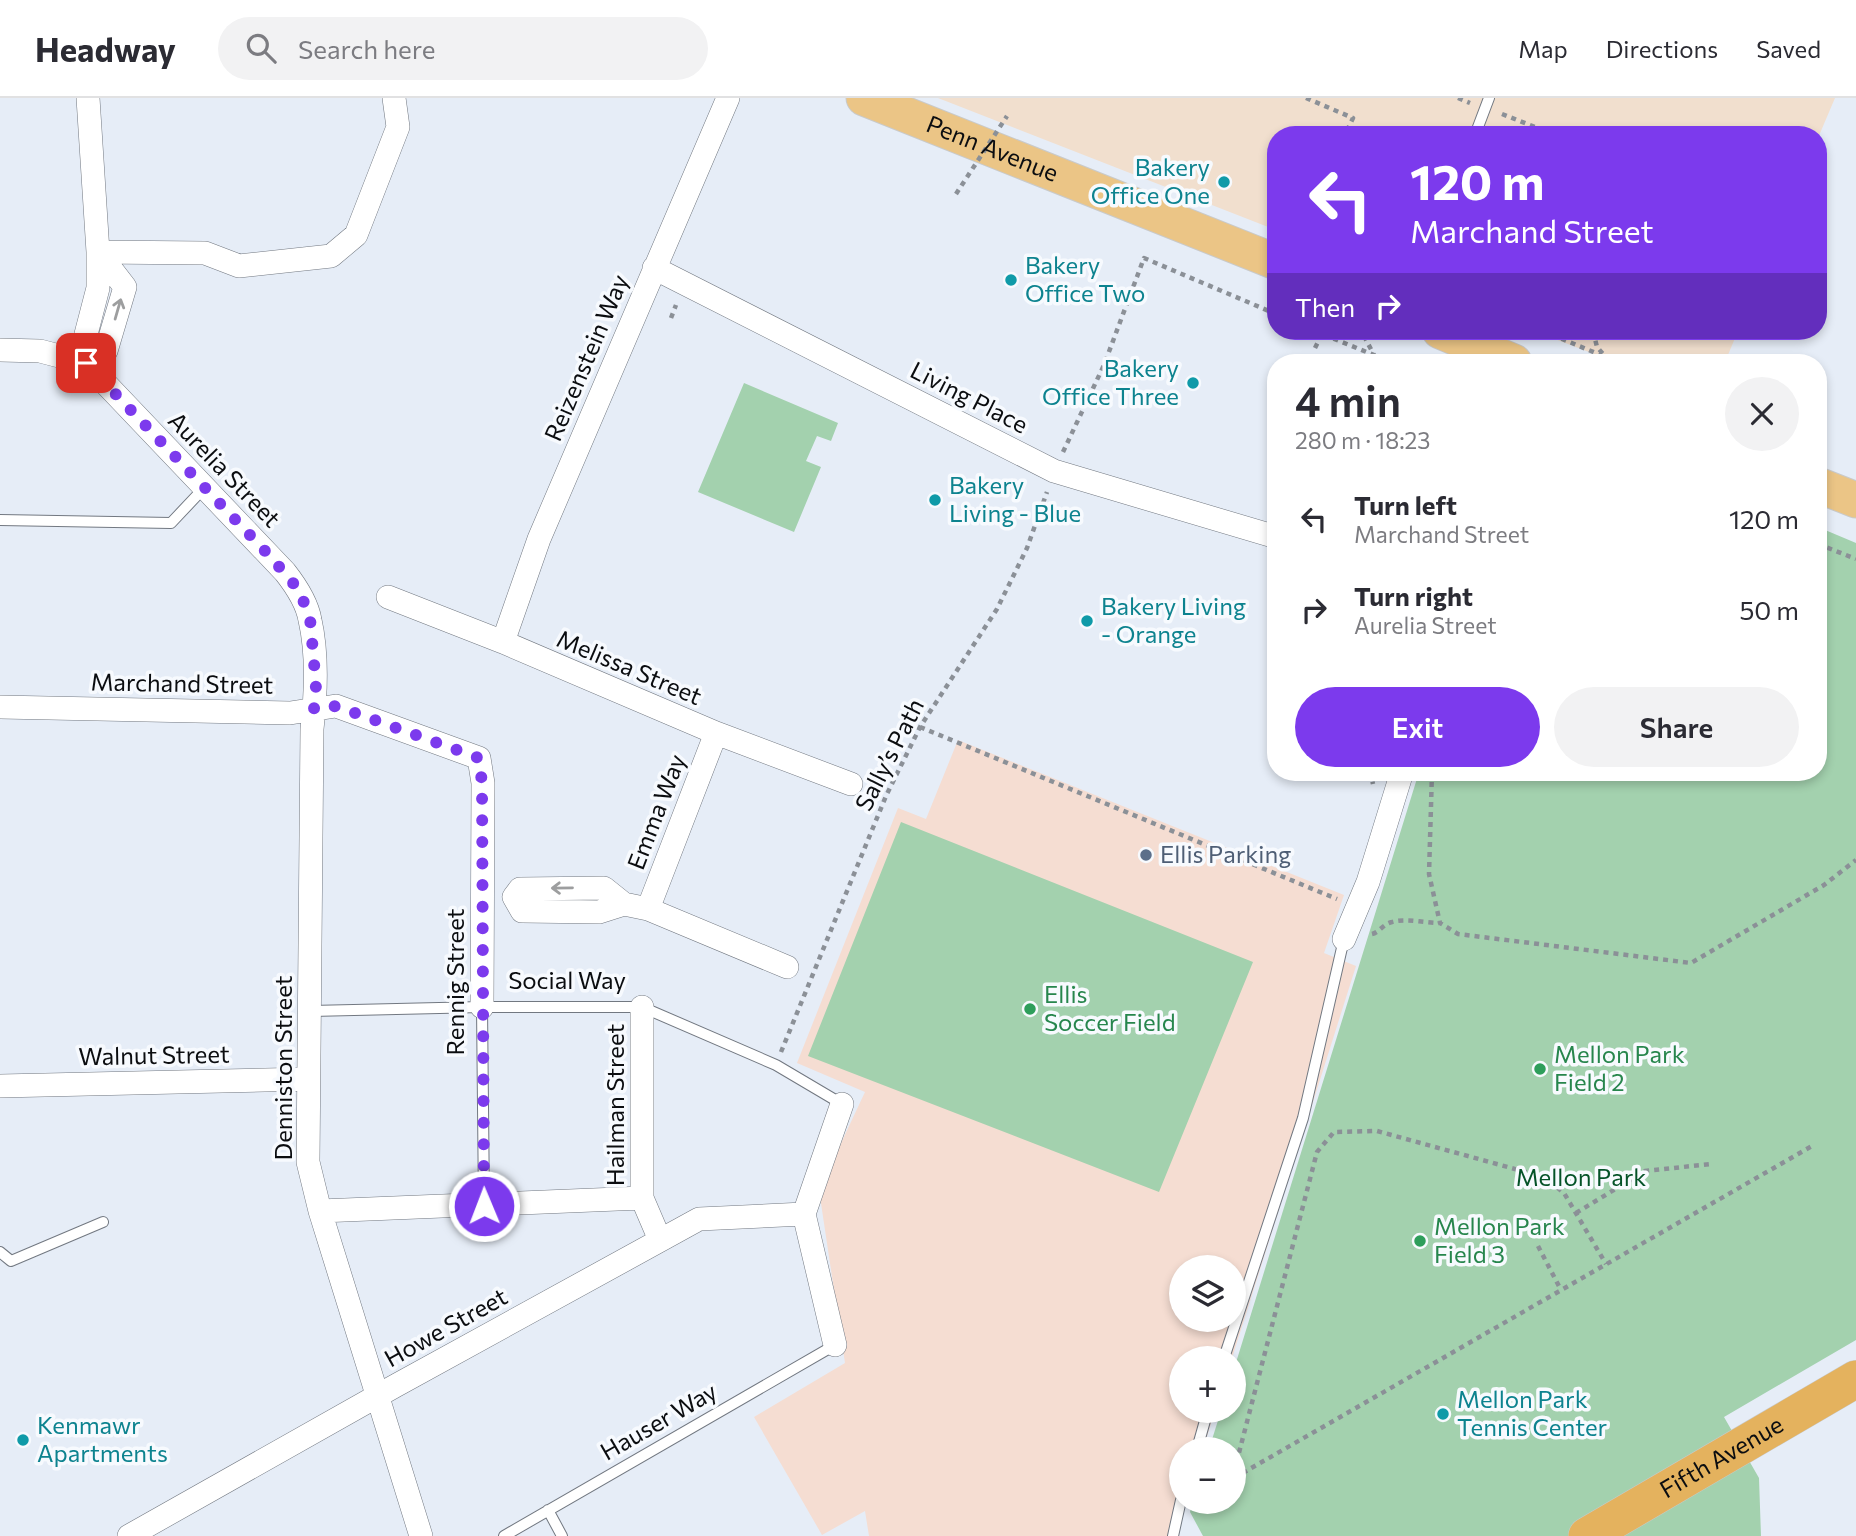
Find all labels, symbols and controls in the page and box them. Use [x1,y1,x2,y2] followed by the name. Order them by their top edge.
[218,17,708,80] search box
[35,28,176,69] text: Headway
[242,29,280,67] icon: search
[298,33,436,64] text: Search here
[1518,34,1568,63] text: Map
[1606,34,1718,63] text: Directions
[1756,34,1821,63] text: Saved
[923,108,1063,187] street label: Penn Avenue
[1410,150,1544,210] text: 120 m
[1091,152,1210,209] place label: Bakery Office One
[1295,154,1386,245] icon: left
[1216,174,1232,190] marker: Bakery Office One
[1410,210,1654,250] text: Marchand Street
[1025,250,1145,307] place label: Bakery Office Two
[537,270,634,445] street label: Reizenstein Way
[1003,272,1019,288] marker: Bakery Office Two
[1369,287,1407,325] icon: right
[1295,291,1355,322] text: Then
[113,298,126,320] one-way arrow
[56,333,116,393] pin
[67,344,105,382] icon: arrive
[1042,353,1179,410] place label: Bakery Office Three
[906,355,1033,439] street label: Living Place
[1295,374,1401,426] text: 4 min
[1185,375,1201,391] marker: Bakery Office Three
[1725,377,1799,451] button: close
[163,405,287,533] street label: Aurelia Street
[1295,426,1430,454] text: 280 m · 18:23
[949,470,1081,527] place label: Bakery Living - Blue
[1354,489,1457,520] text: Turn left
[927,492,943,508] marker: Bakery Living - Blue
[1295,500,1333,538] icon: left
[1729,503,1799,534] text: 120 m
[1354,520,1529,548] text: Marchand Street
[1354,580,1473,611] text: Turn right
[1101,591,1246,648] place label: Bakery Living - Orange
[1295,591,1333,629] icon: right
[1739,594,1799,625] text: 50 m
[1354,611,1497,639] text: Aurelia Street
[1079,613,1095,629] marker: Bakery Living - Orange
[553,623,707,710] street label: Melissa Street
[90,666,274,699] street label: Marchand Street
[1295,687,1540,767] button: Exit
[1554,687,1799,767] button: Share
[848,693,929,815] street label: Sally’s Path
[620,750,691,873] street label: Emma Way
[1160,839,1291,868] place label: Ellis Parking
[1138,847,1154,863] marker: Ellis Parking
[551,881,574,895] one-way arrow
[440,908,469,1056] street label: Rennig Street
[508,965,626,994] street label: Social Way
[268,975,297,1161] street label: Denniston Street
[1044,979,1176,1036] place label: Ellis Soccer Field
[1022,1001,1038,1017] marker: Ellis Soccer Field
[600,1024,629,1186] street label: Hailman Street
[78,1039,230,1070] street label: Walnut Street
[1554,1039,1685,1096] place label: Mellon Park Field 2
[1532,1061,1548,1077] marker: Mellon Park Field 2
[1516,1162,1646,1191] park label: Mellon Park
[447,1169,521,1243] position arrow
[1434,1211,1565,1268] place label: Mellon Park Field 3
[1412,1233,1428,1249] marker: Mellon Park Field 3
[1169,1255,1246,1514] map controls
[1169,1255,1246,1332] button: layers
[379,1281,512,1372] street label: Howe Street
[1169,1346,1246,1423] button: +
[595,1376,722,1466] street label: Hauser Way
[1457,1384,1608,1441] place label: Mellon Park Tennis Center
[1435,1406,1451,1422] marker: Mellon Park Tennis Center
[1654,1409,1788,1503] street label: Fifth Avenue
[37,1410,168,1467] place label: Kenmawr Apartments
[15,1432,31,1448] marker: Kenmawr Apartments
[1169,1437,1246,1514] button: −

